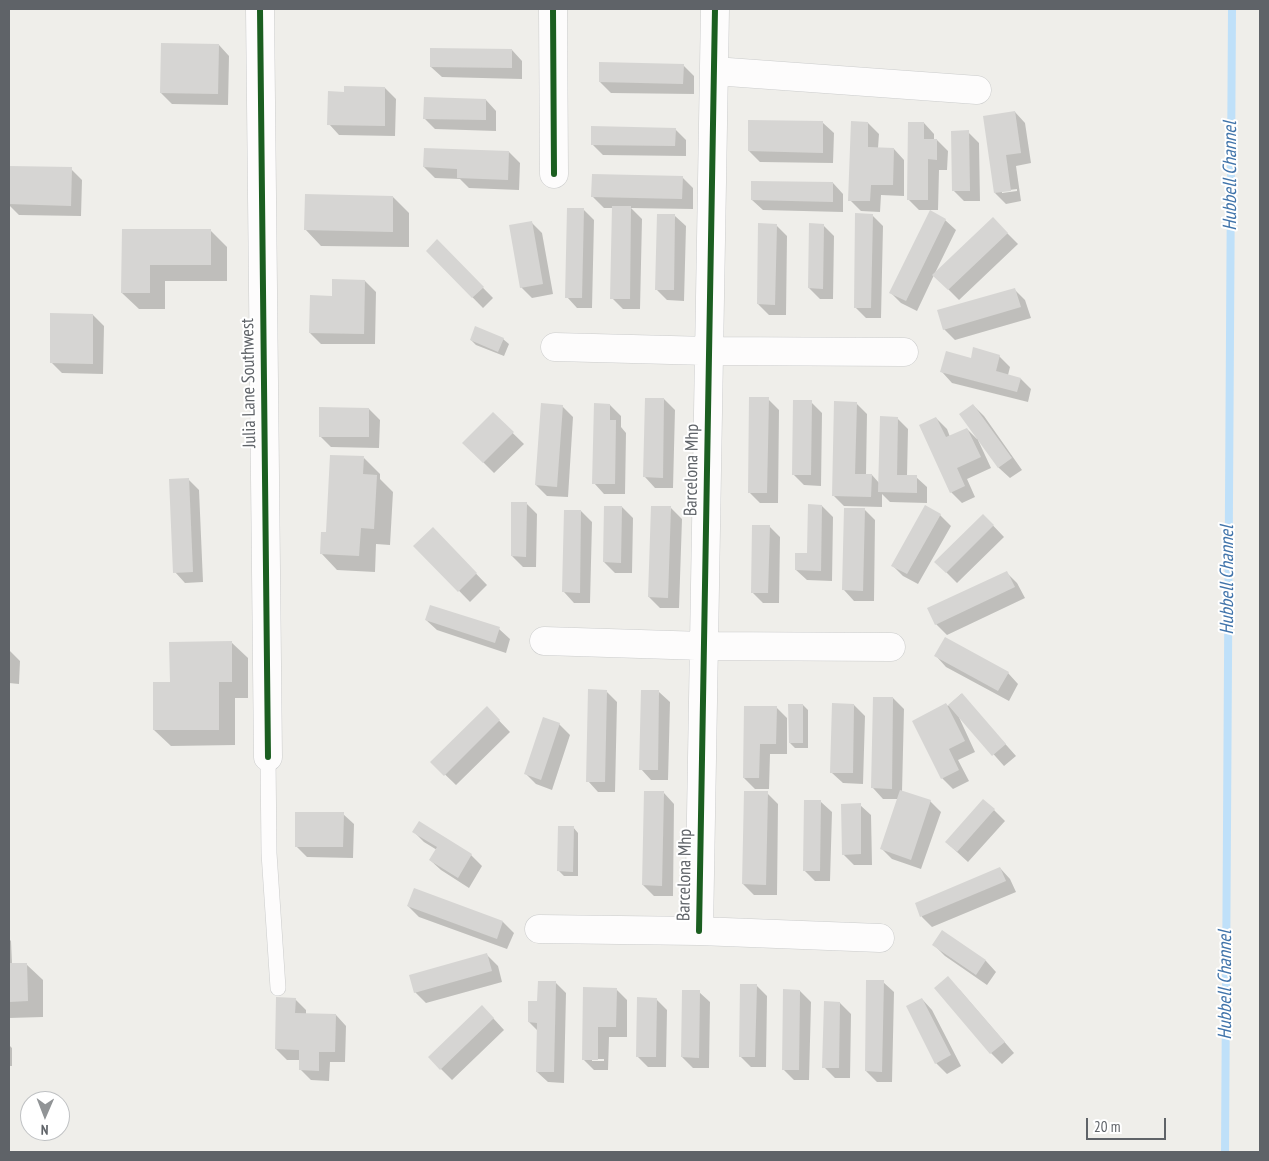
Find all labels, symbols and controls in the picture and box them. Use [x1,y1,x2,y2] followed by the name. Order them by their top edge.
[1220,121,1242,231] water label: Hubbell Channel
[237,318,261,448] street label: Julia Lane Southwest
[680,424,704,516] street label: Barcelona Mhp
[1217,525,1239,635] water label: Hubbell Channel
[673,829,697,921] street label: Barcelona Mhp
[1215,930,1237,1040] water label: Hubbell Channel
[20,1091,70,1141] north arrow
[1089,1108,1169,1140] scale bar
[1094,1117,1120,1136] text: 20 m
[41,1121,49,1139] text: N

